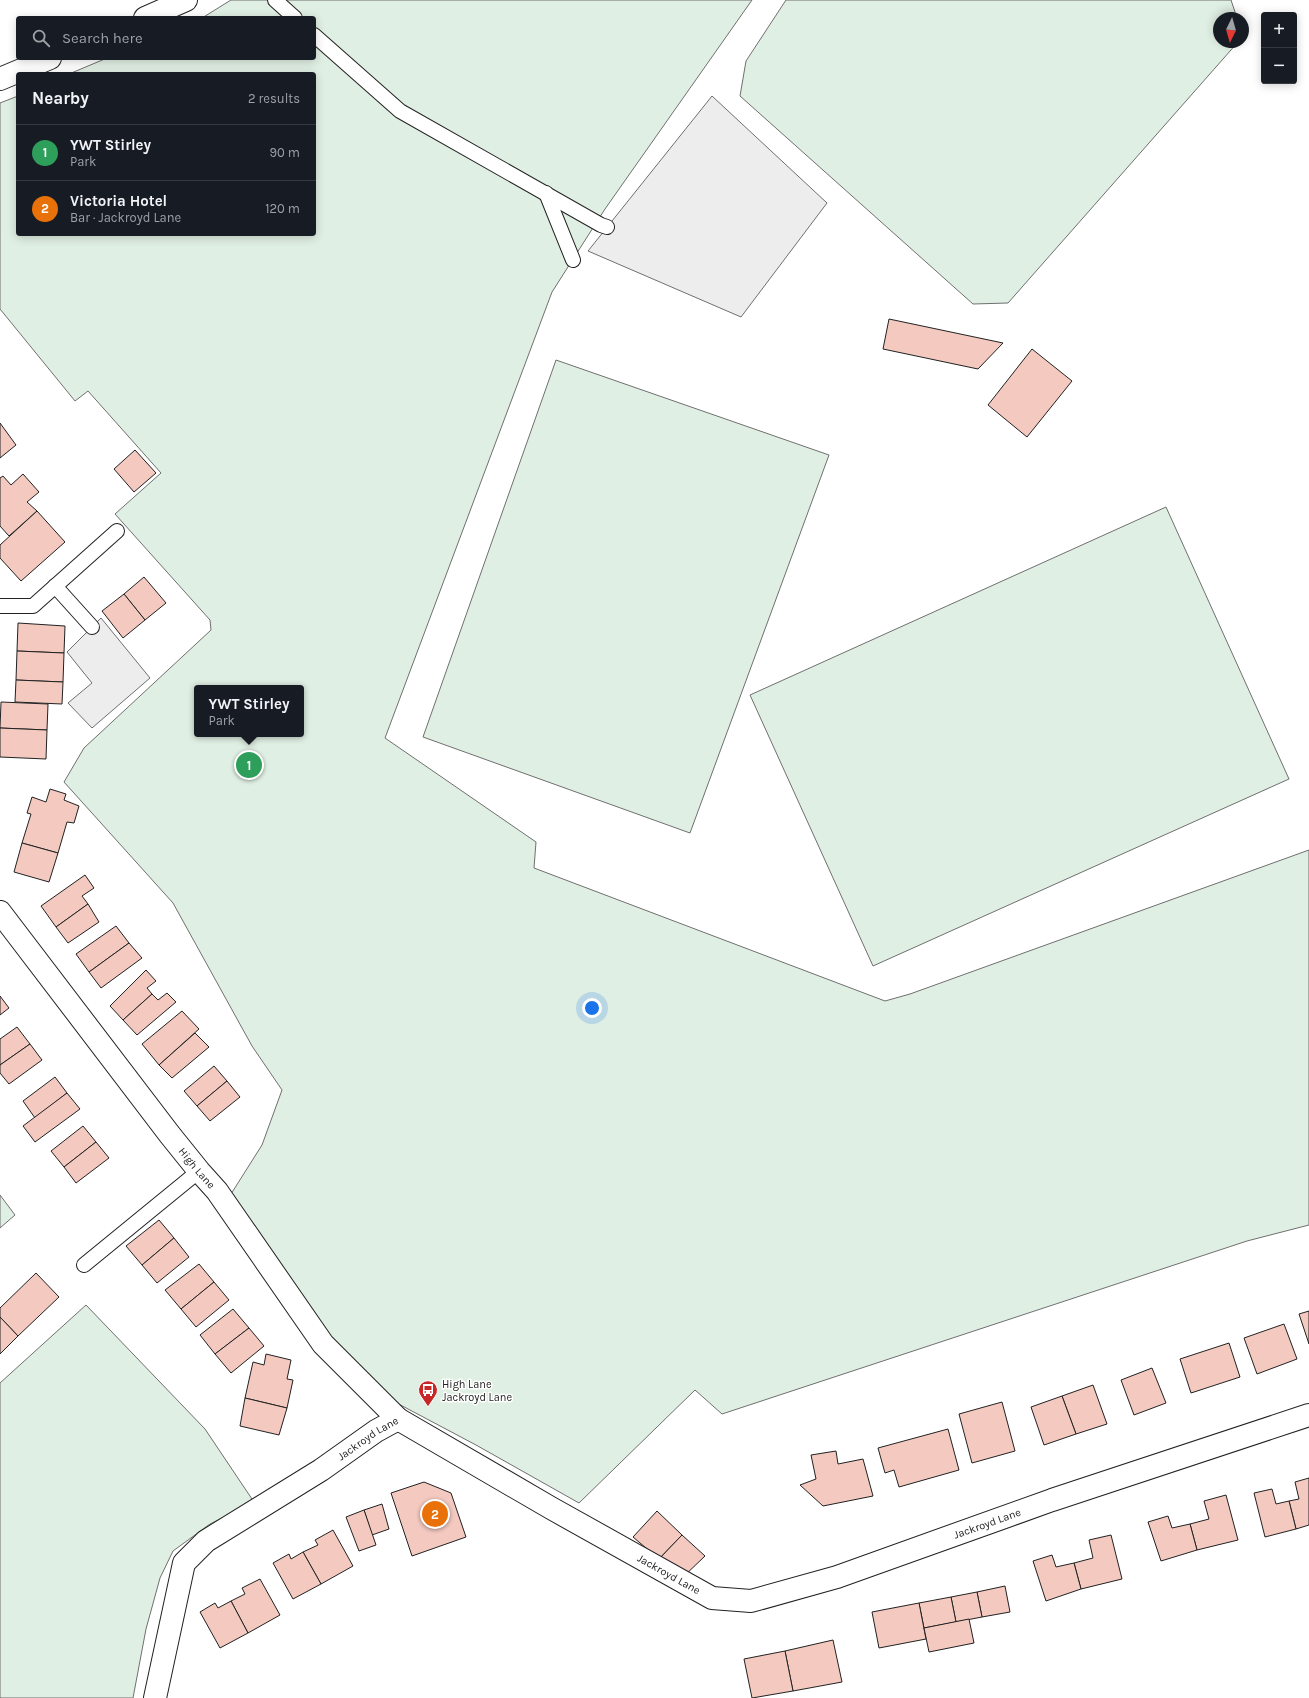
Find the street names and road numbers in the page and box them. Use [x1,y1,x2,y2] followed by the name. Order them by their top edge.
[176,1145,218,1191] street label: High Lane
[335,1413,401,1463] street label: Jackroyd Lane
[952,1505,1023,1541] street label: Jackroyd Lane
[635,1551,703,1597] street label: Jackroyd Lane

